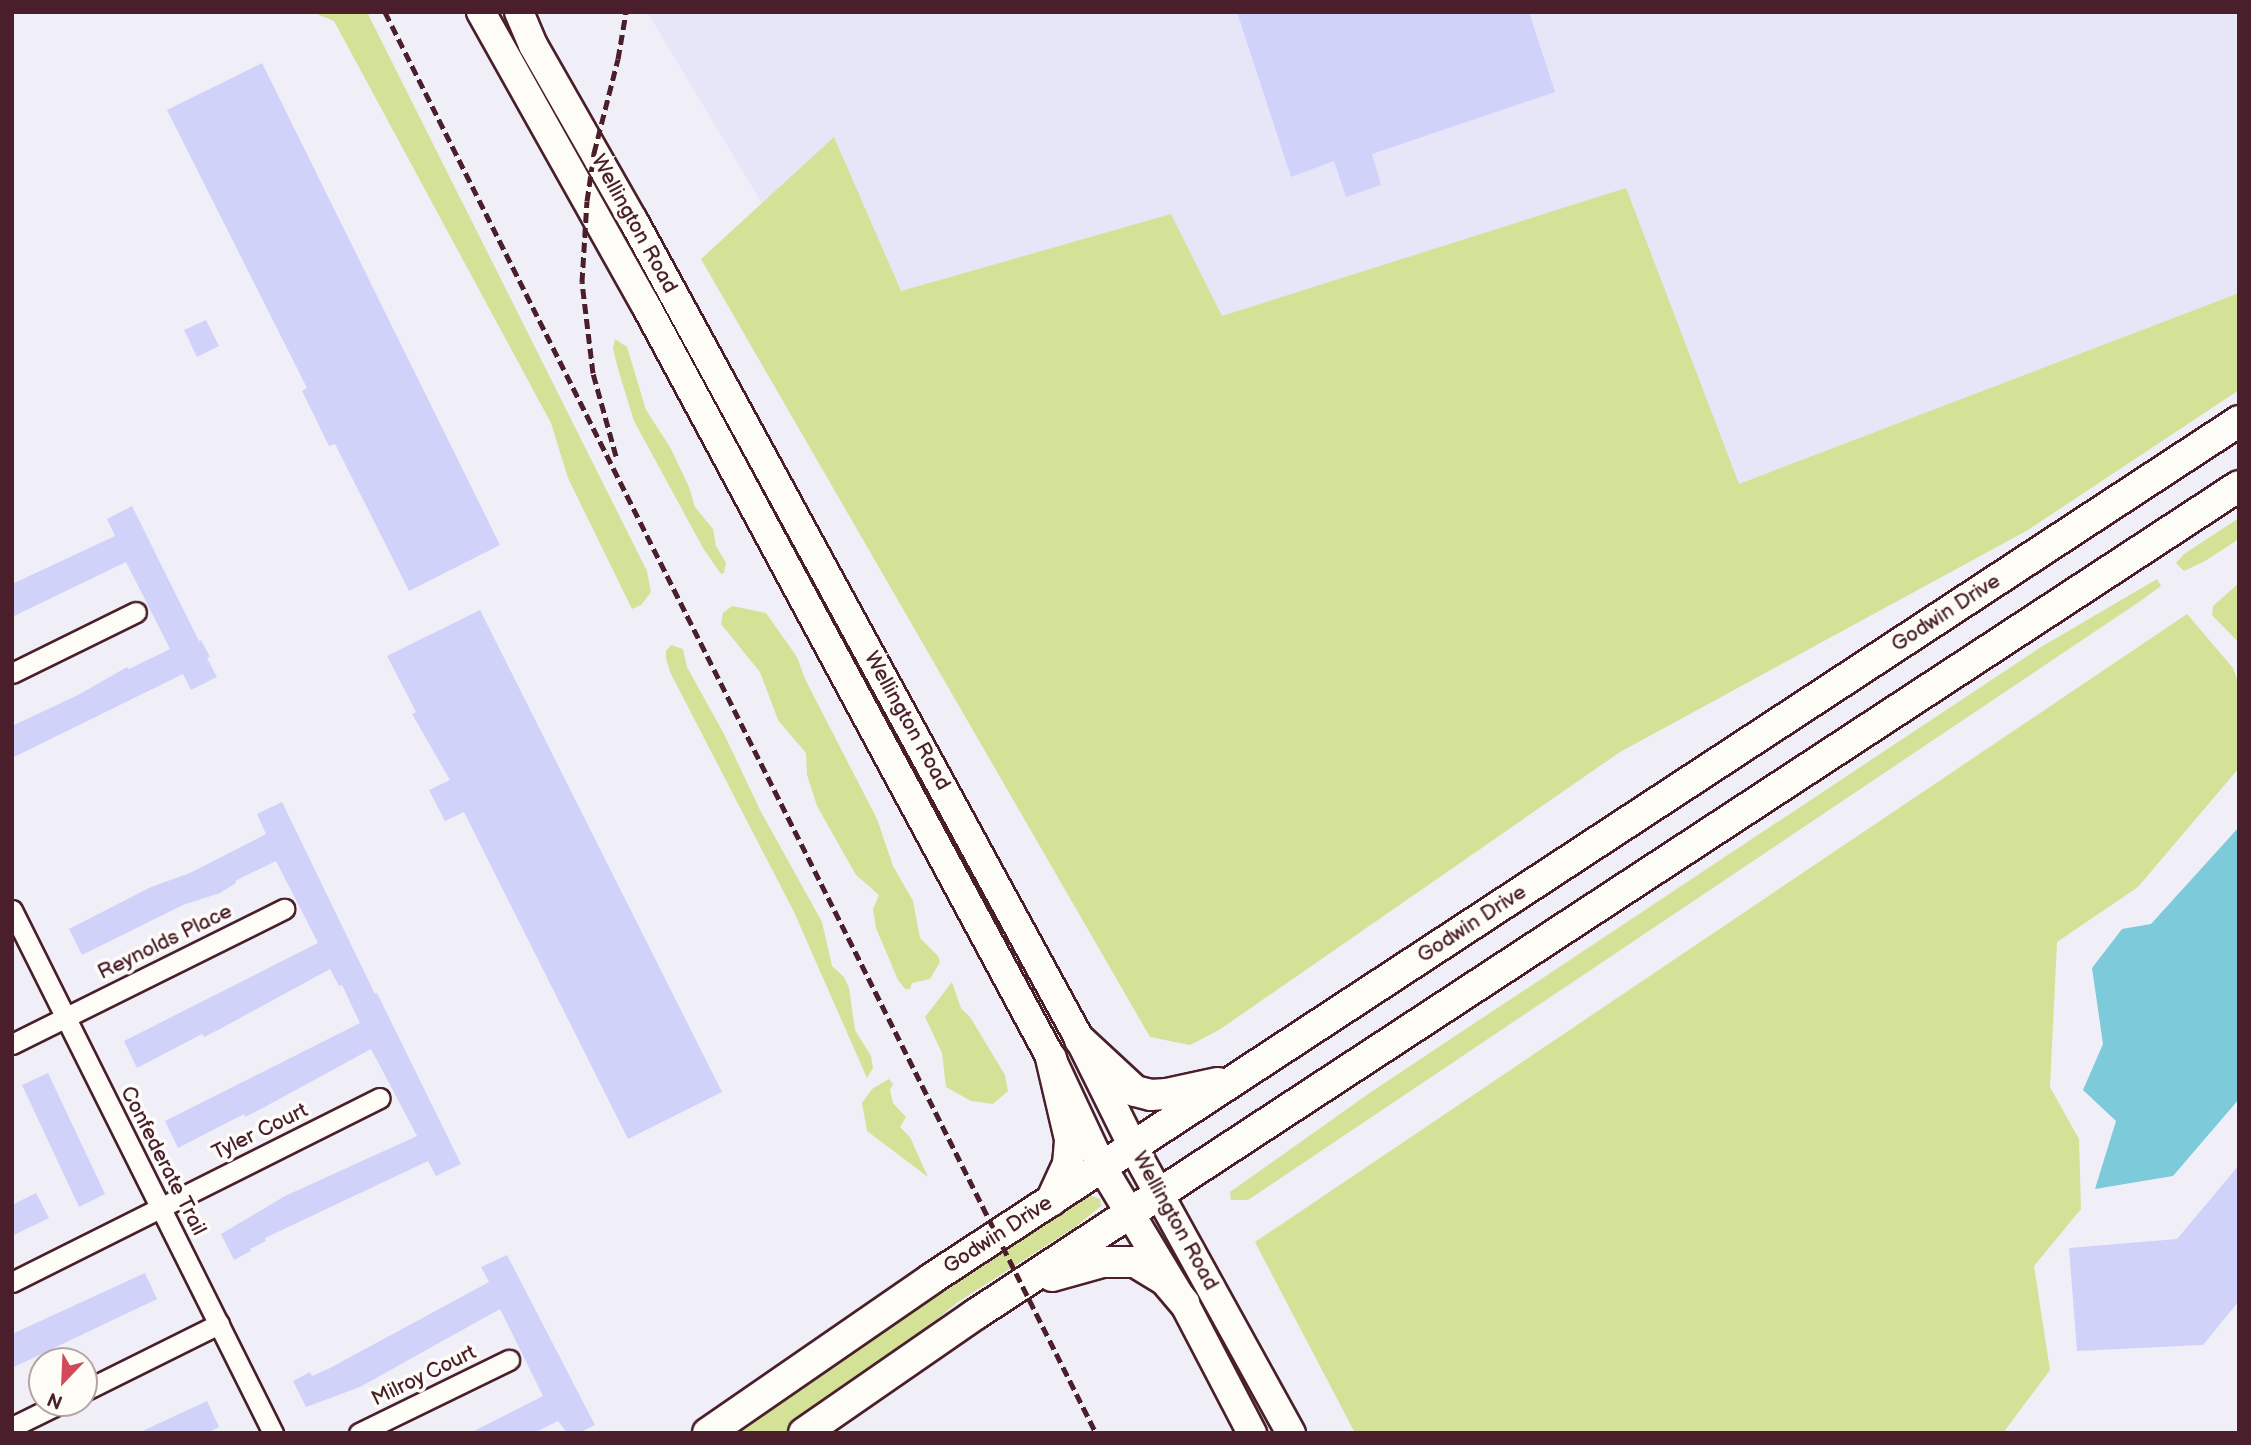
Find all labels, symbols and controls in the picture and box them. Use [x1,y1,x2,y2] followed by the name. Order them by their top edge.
[585,150,683,298] street label: Wellington Road
[1887,568,2005,658] street label: Godwin Drive
[858,647,956,795] street label: Wellington Road
[1413,879,1531,969] street label: Godwin Drive
[94,899,236,985] street label: Reynolds Place
[114,1082,212,1240] street label: Confederate Trail
[208,1098,312,1166] street label: Tyler Court
[1126,1147,1224,1295] street label: Wellington Road
[939,1190,1057,1280] street label: Godwin Drive
[367,1340,481,1412] street label: Milroy Court
[28,1347,98,1417] north arrow
[44,1387,66,1413] text: N

